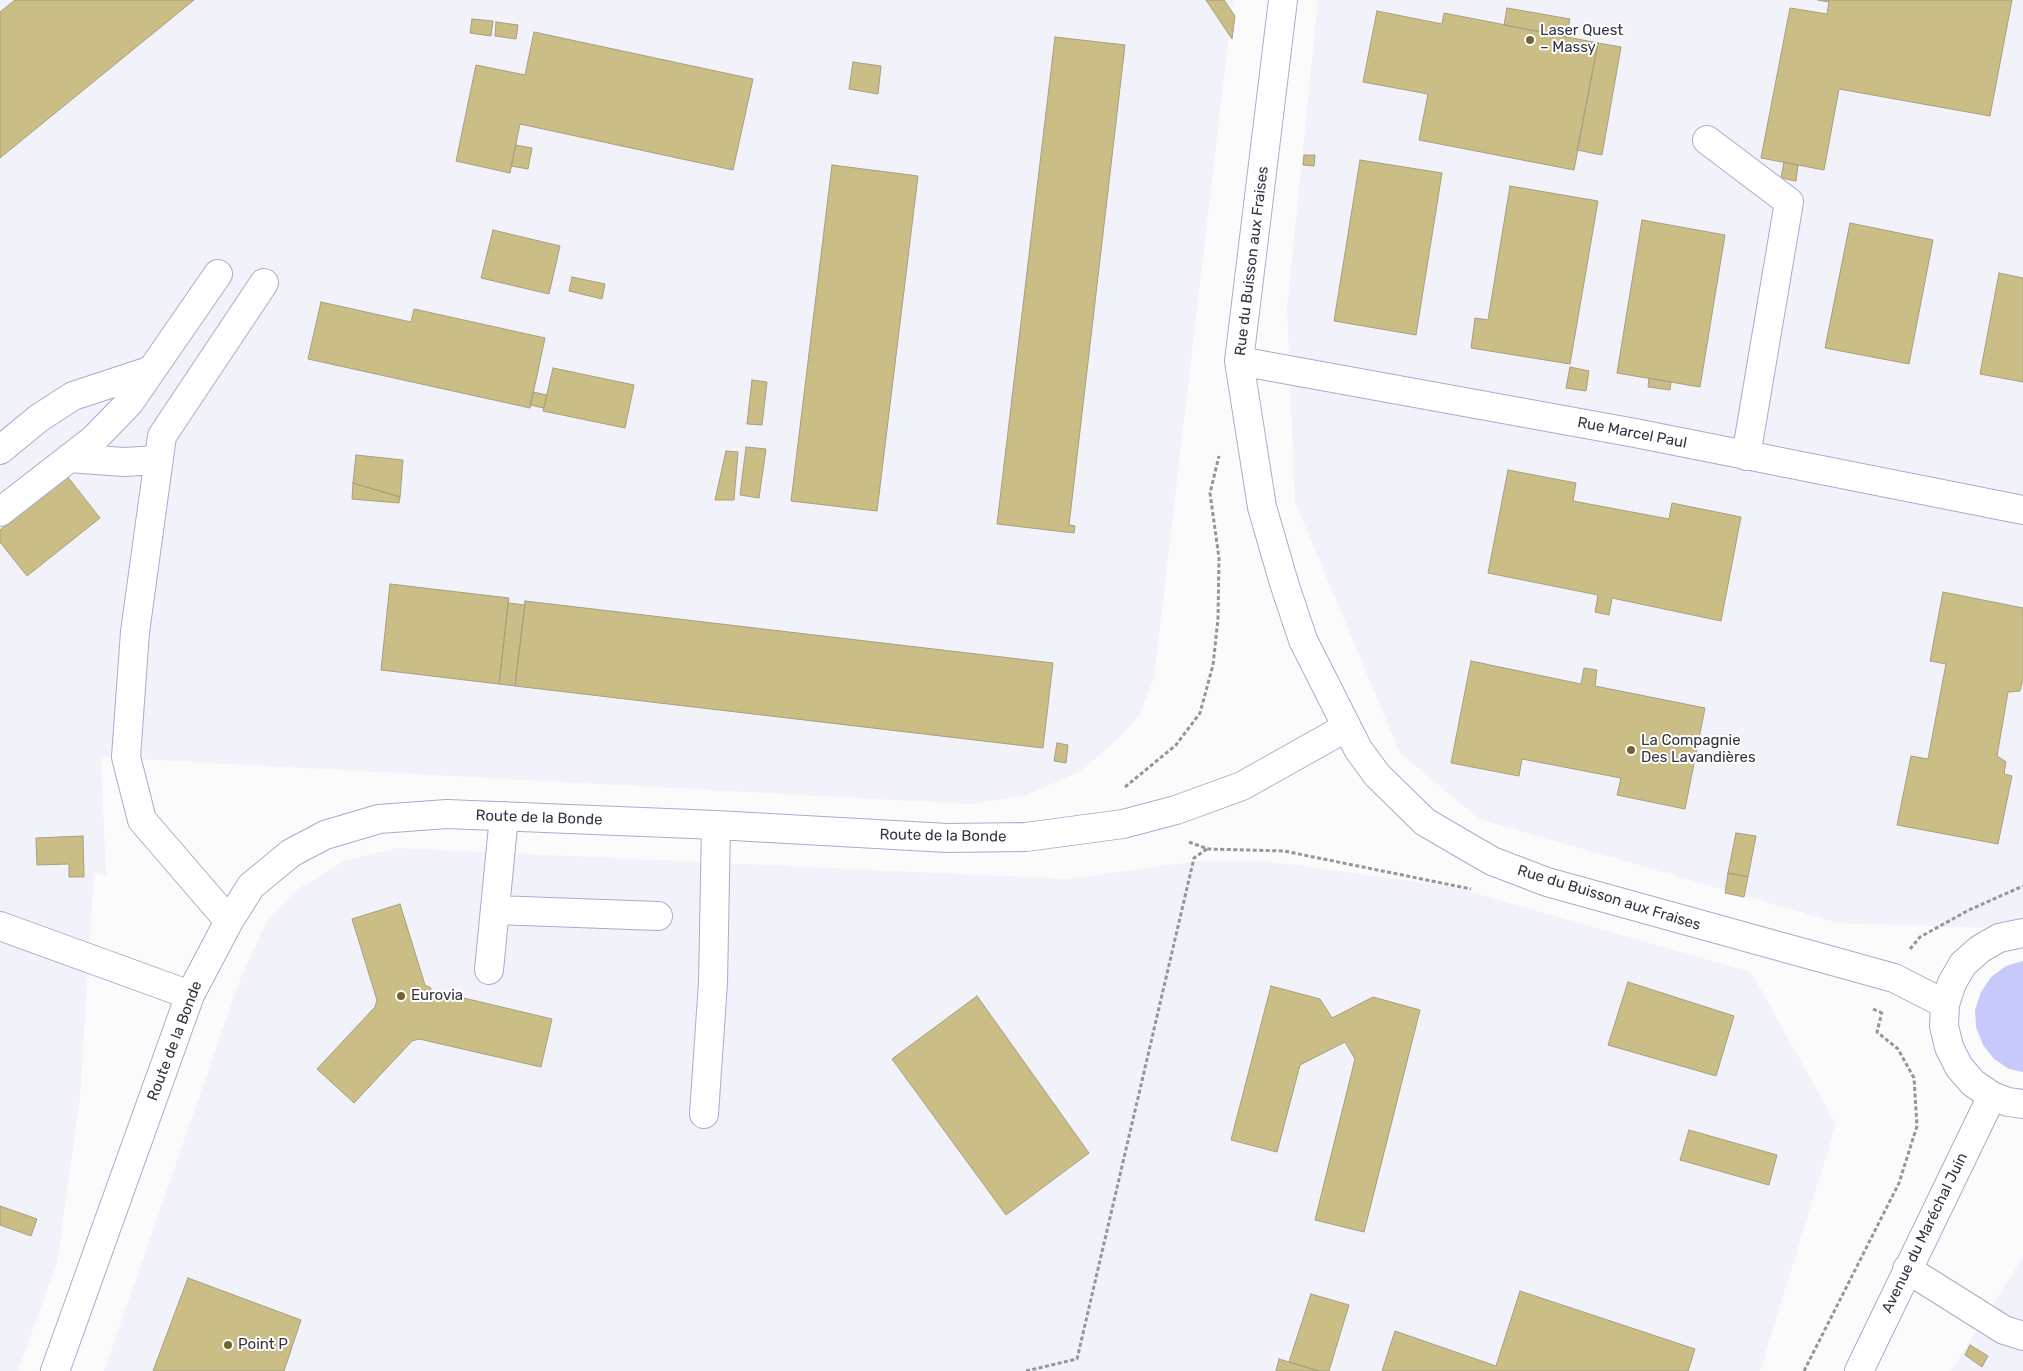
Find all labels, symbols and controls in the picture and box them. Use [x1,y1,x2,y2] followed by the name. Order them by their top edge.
[1540,22,1623,57] place label: Laser Quest – Massy
[1524,34,1536,46] marker: Laser Quest – Massy
[1231,165,1273,357] street label: Rue du Buisson aux Fraises
[1576,414,1688,452] street label: Rue Marcel Paul
[1641,732,1756,767] place label: La Compagnie Des Lavandières
[1625,744,1637,756] marker: La Compagnie Des Lavandières
[475,807,603,829] street label: Route de la Bonde
[879,826,1007,846] street label: Route de la Bonde
[1515,862,1703,934] street label: Rue du Buisson aux Fraises
[144,979,206,1103] street label: Route de la Bonde
[411,987,463,1005] place label: Eurovia
[395,990,407,1002] marker: Eurovia
[1878,1150,1972,1316] street label: Avenue du Maréchal Juin
[238,1336,288,1354] place label: Point P
[222,1339,234,1351] marker: Point P

